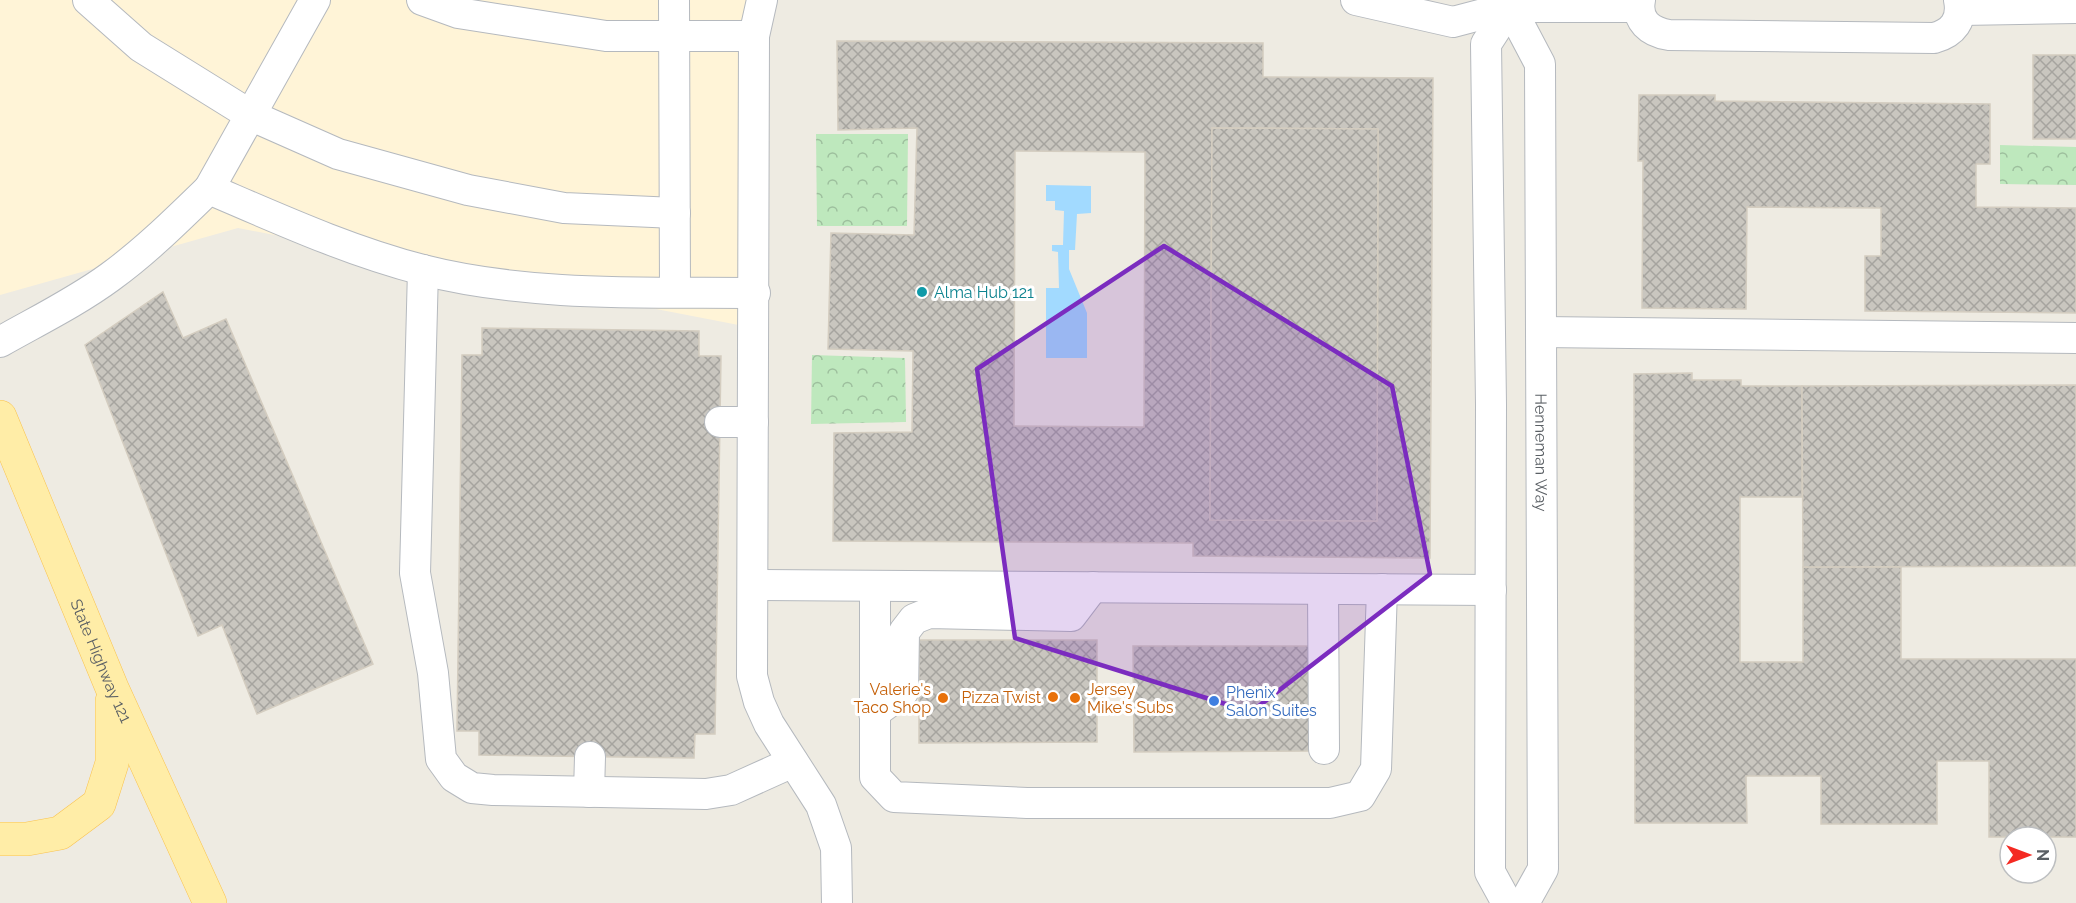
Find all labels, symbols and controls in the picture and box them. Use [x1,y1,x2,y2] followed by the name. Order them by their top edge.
[934,283,1034,302] place label: Alma Hub 121
[915,285,929,299] marker: Alma Hub 121
[1531,393,1551,512] street label: Henneman Way
[66,596,136,726] street label: State Highway 121
[853,680,931,717] place label: Valerie's Taco Shop
[1087,680,1174,717] place label: Jersey Mike's Subs
[1226,683,1317,720] place label: Phenix Salon Suites
[961,688,1042,707] place label: Pizza Twist
[1046,690,1060,704] marker: Pizza Twist
[936,691,950,705] marker: Valerie's Taco Shop
[1068,691,1082,705] marker: Jersey Mike's Subs
[1207,694,1221,708] marker: Phenix Salon Suites
[1998,825,2058,885] north arrow
[2033,849,2052,861] text: N

